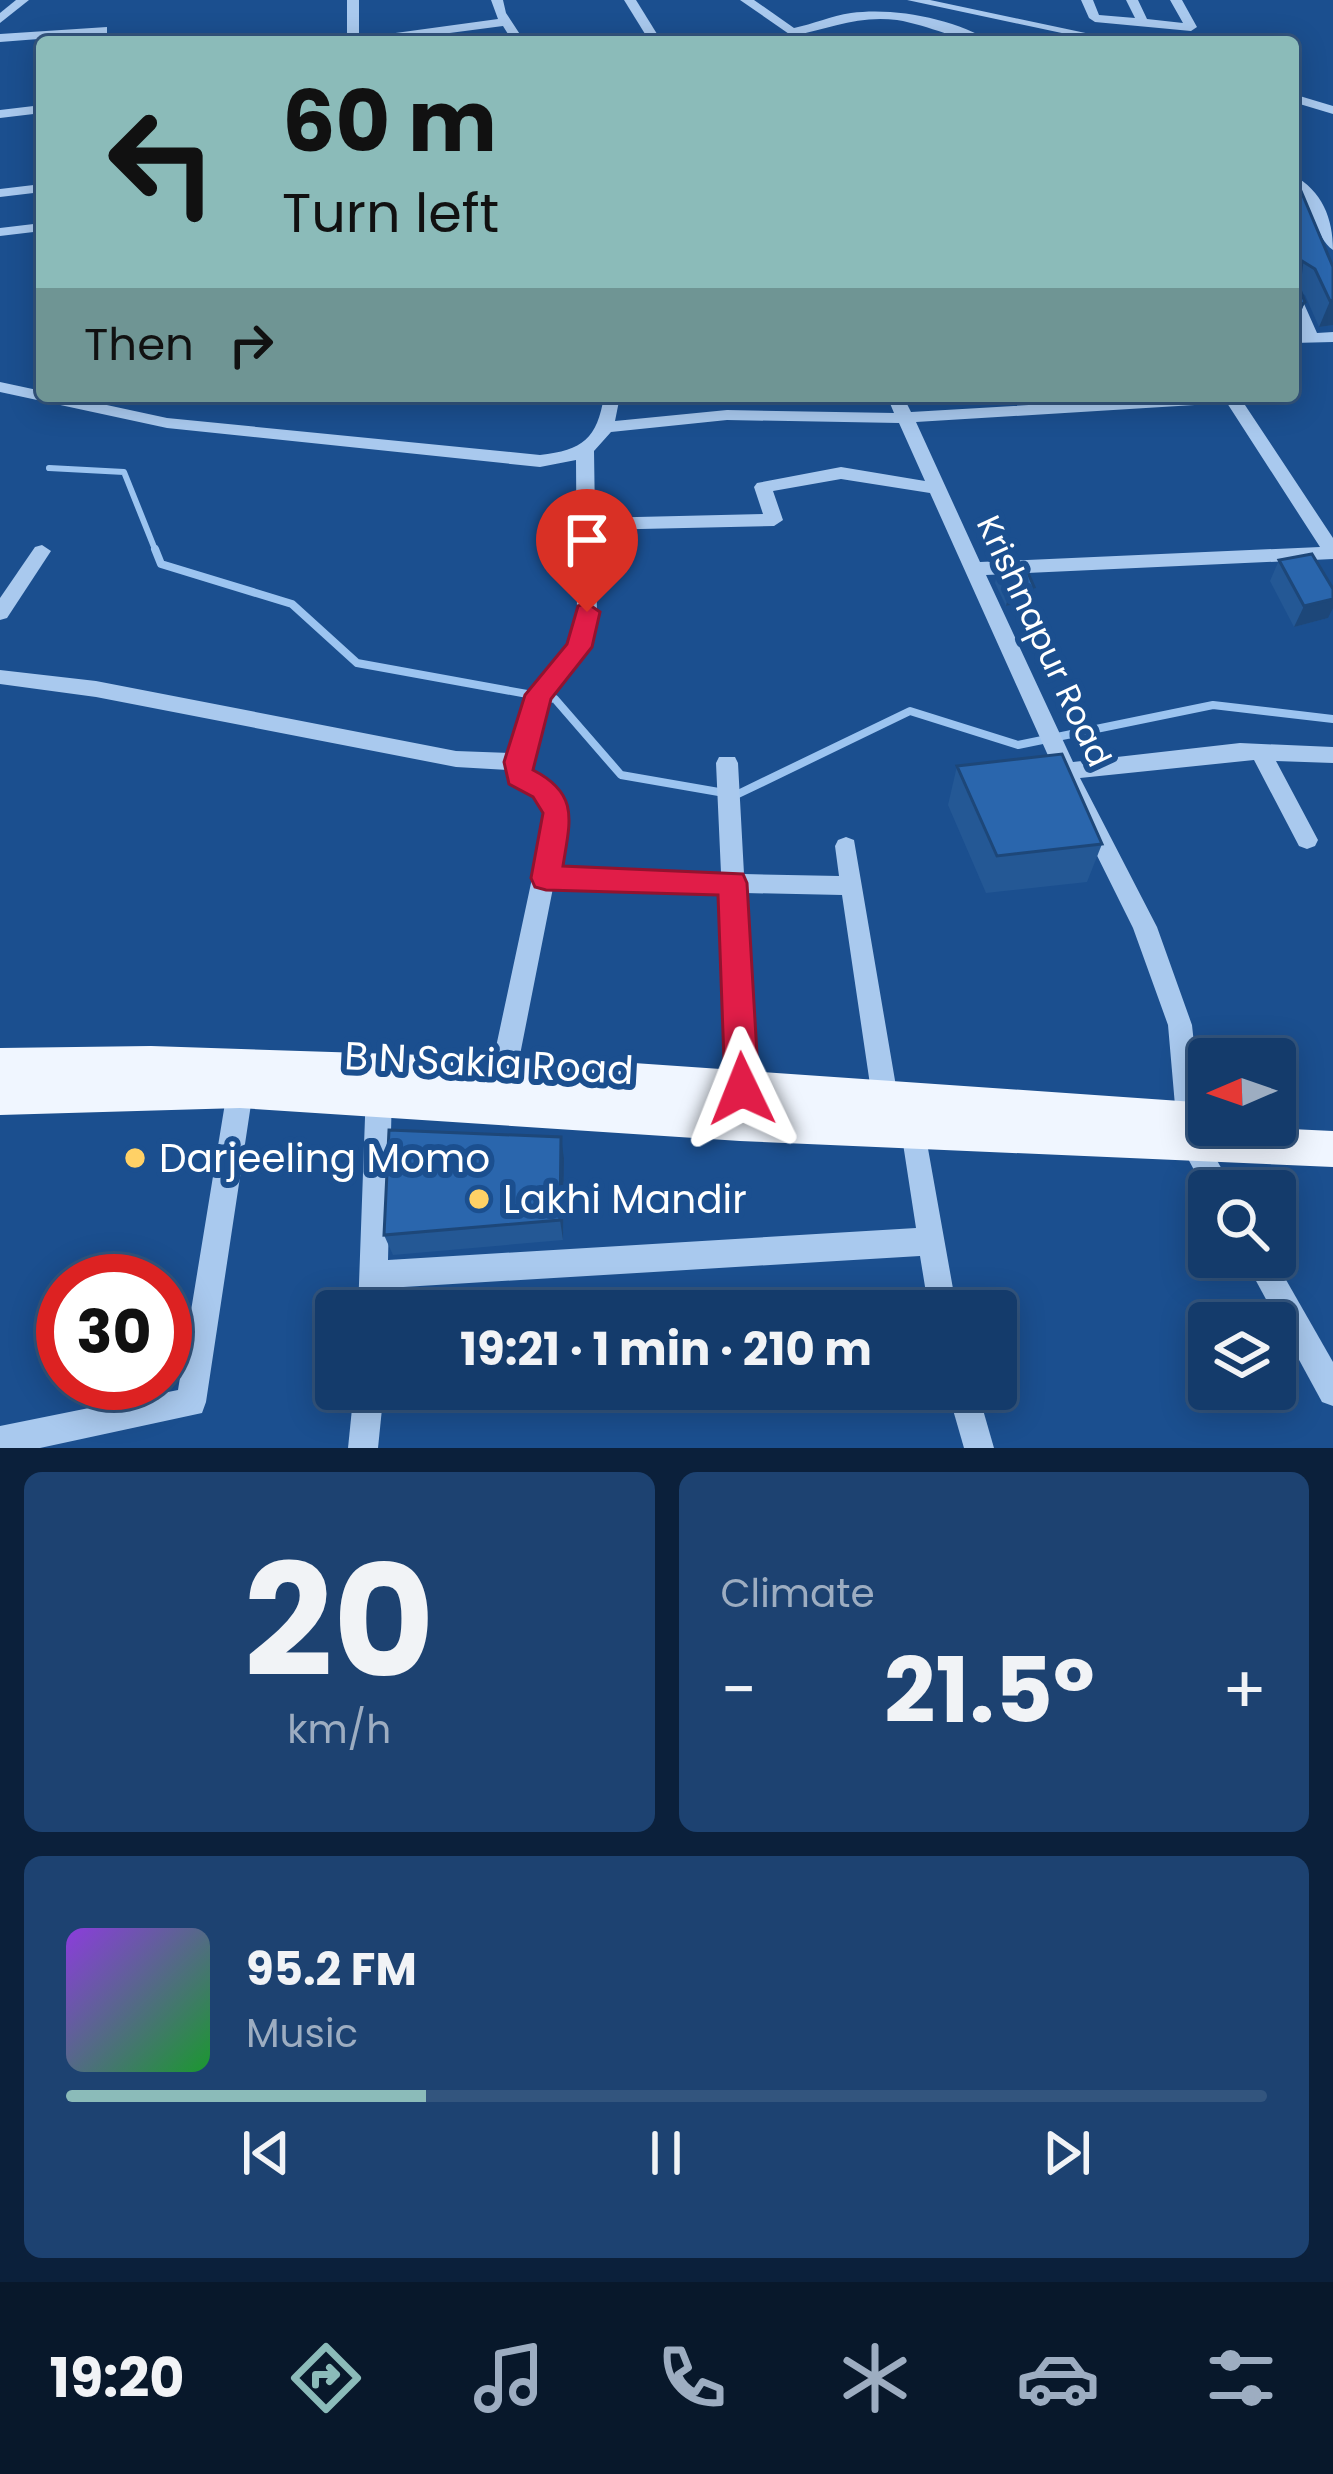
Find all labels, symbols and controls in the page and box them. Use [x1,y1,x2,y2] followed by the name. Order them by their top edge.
[282,63,497,180] text: 60 m
[84,84,240,240] icon: left
[282,175,499,251] text: Turn left
[218,312,284,378] icon: right
[84,313,194,376] text: Then
[536,489,638,612] pin
[554,507,620,573] icon: arrive
[965,508,1123,774] street label: Krishnapur Road
[679,1026,805,1152] position arrow
[343,1028,635,1098] street label: B N Sakia Road
[1188,1038,1296,1146] north arrow
[1188,1038,1296,1410] map controls
[159,1131,490,1186] place label: Darjeeling Momo
[122,1145,148,1171] marker: Darjeeling Momo
[1188,1170,1296,1278] button: search
[503,1172,747,1227] place label: Lakhi Mandir
[466,1186,492,1212] marker: Lakhi Mandir
[36,1254,192,1410] speed limit sign: 30
[1188,1302,1296,1410] button: layers
[460,1318,872,1381] text: 19:21 · 1 min · 210 m
[244,1512,435,1731] text: 20
[721,1566,875,1621] text: Climate
[884,1627,1095,1754] text: 21.5°
[721,1644,757,1736] text: −
[1222,1644,1267,1736] text: +
[287,1702,391,1757] text: km/h
[246,1938,417,2001] text: 95.2 FM
[246,2006,358,2061] text: Music
[233,2120,299,2186] icon: previous
[633,2120,699,2186] icon: pause
[1034,2120,1100,2186] icon: next
[284,2336,368,2420] icon: directions
[467,2336,551,2420] icon: music
[650,2336,734,2420] icon: phone
[833,2336,917,2420] icon: climate
[1016,2336,1100,2420] icon: car
[1199,2336,1283,2420] icon: filters
[50,2340,184,2416] text: 19:20

